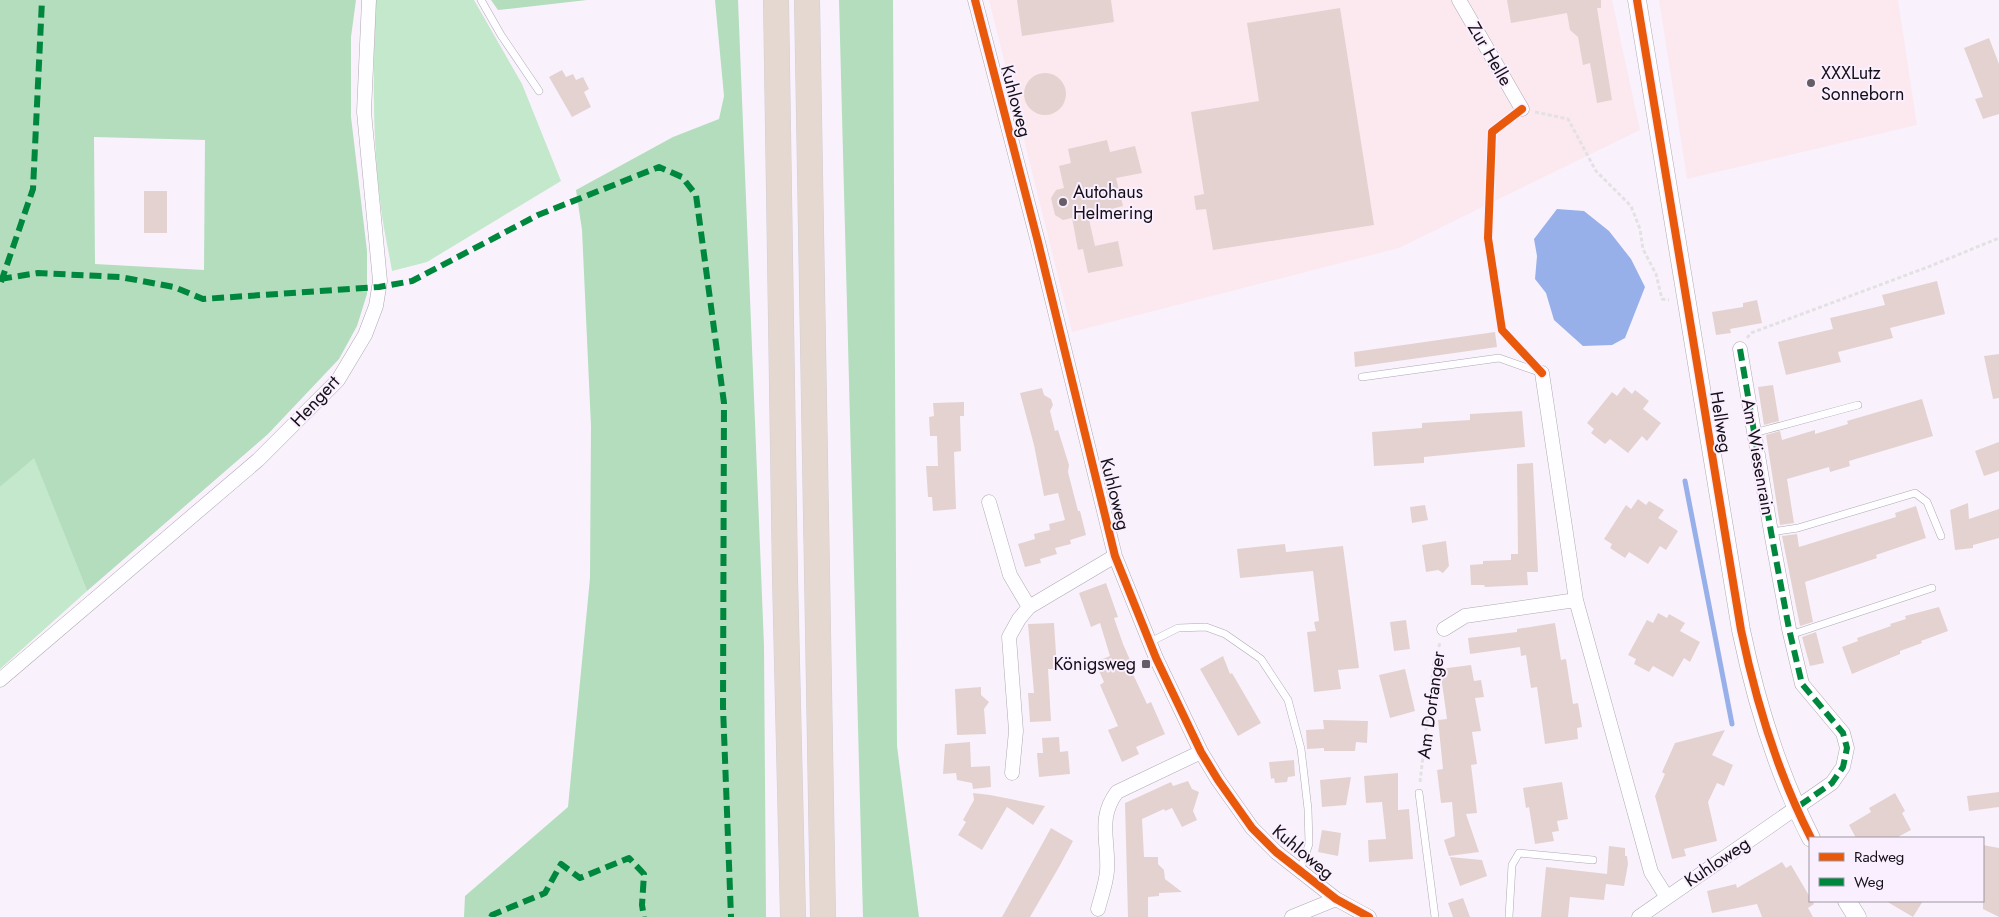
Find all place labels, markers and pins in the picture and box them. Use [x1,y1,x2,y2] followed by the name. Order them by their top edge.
[1821,60,1905,107] place label: XXXLutz Sonneborn
[1805,77,1817,89] marker: XXXLutz Sonneborn
[1073,179,1153,226] place label: Autohaus Helmering
[1057,196,1069,208] marker: Autohaus Helmering
[1053,651,1136,677] place label: Königsweg
[1140,658,1152,670] marker: Königsweg

